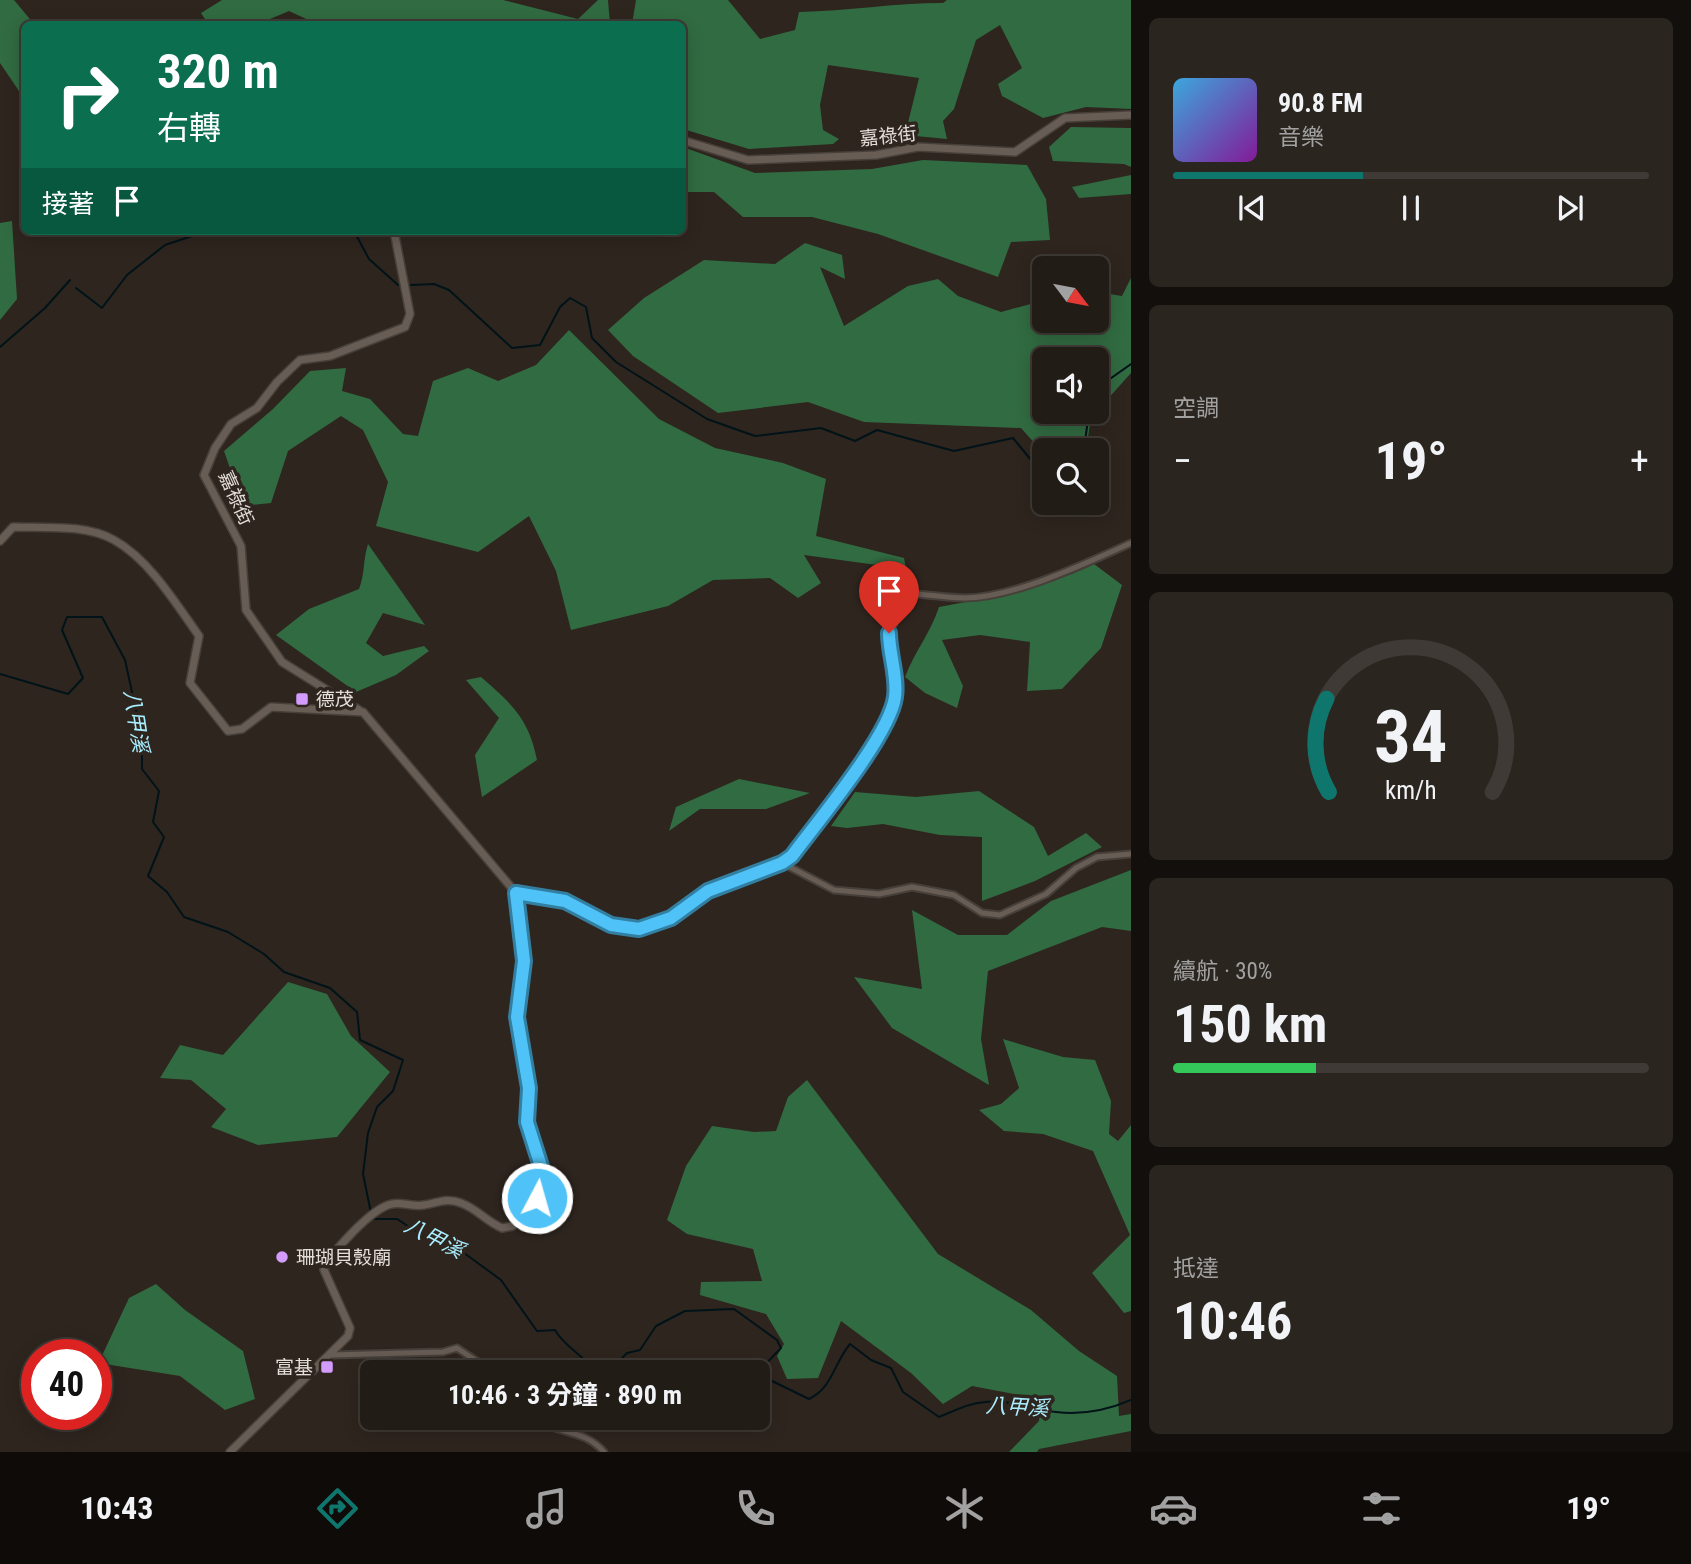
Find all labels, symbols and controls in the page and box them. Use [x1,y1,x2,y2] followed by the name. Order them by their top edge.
[157,43,279,100] text: 320 m
[42,49,133,140] icon: right
[1278,88,1363,118] text: 90.8 FM
[157,109,221,147] text: 右轉
[858,122,918,150] street label: 嘉祿街
[1278,124,1324,151] text: 音樂
[108,182,146,220] icon: arrive
[42,189,94,219] text: 接著
[1233,189,1271,227] icon: previous
[1392,189,1430,227] icon: pause
[1551,189,1589,227] icon: next
[1032,256,1110,332] north arrow
[1032,256,1109,515] map controls
[1032,347,1109,424] button: sound
[1173,395,1219,422] text: 空調
[1375,431,1447,492] text: 19°
[1032,438,1109,515] button: search
[1173,439,1192,483] text: −
[1630,439,1649,483] text: +
[214,467,258,529] street label: 嘉祿街
[859,561,919,633] pin
[870,572,908,610] icon: arrive
[119,688,153,757] water label: 八甲溪
[316,688,354,711] place label: 德茂
[294,691,310,707] marker: 德茂
[1374,694,1448,780] text: 34
[1385,776,1437,805] text: km/h
[1173,958,1272,985] text: 續航 · 30%
[1173,994,1327,1055] text: 150 km
[500,1161,574,1235] position arrow
[400,1213,470,1264] water label: 八甲溪
[296,1246,391,1269] place label: 珊瑚貝殼廟
[274,1249,290,1265] marker: 珊瑚貝殼廟
[1173,1255,1219,1282] text: 抵達
[1173,1291,1292,1352] text: 10:46
[21,1339,112,1430] speed limit sign: 40
[275,1356,313,1379] place label: 富基
[319,1359,335,1375] marker: 富基
[448,1380,682,1410] text: 10:46 · 3 分鐘 · 890 m
[985,1393,1052,1421] water label: 八甲溪
[313,1484,362,1533] icon: directions
[522,1484,571,1533] icon: music
[731,1484,780,1533] icon: phone
[940,1484,989,1533] icon: climate
[1149,1484,1198,1533] icon: car
[1357,1484,1406,1533] icon: filters
[80,1489,153,1527] text: 10:43
[1566,1489,1611,1527] text: 19°

